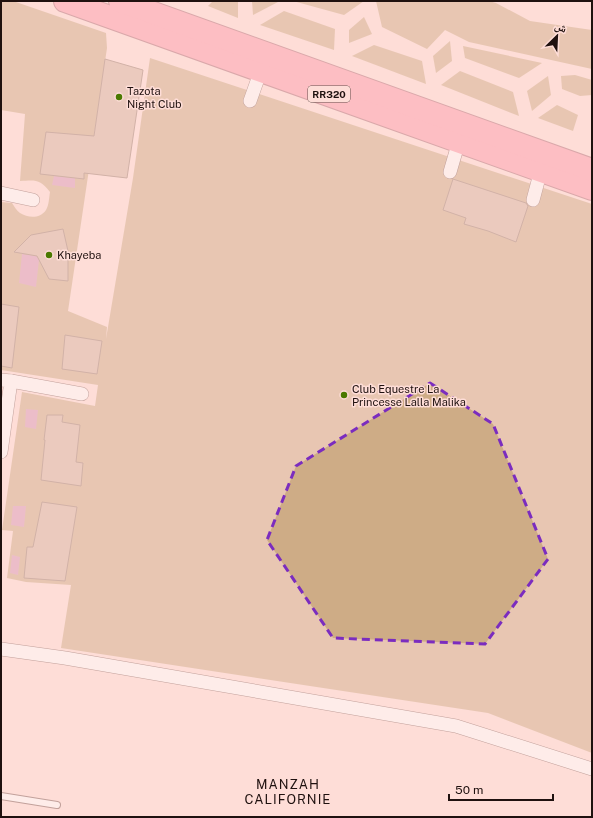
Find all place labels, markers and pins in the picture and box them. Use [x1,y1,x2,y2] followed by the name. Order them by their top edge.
[127,85,182,110] place label: Tazota Night Club
[114,92,124,102] marker: Tazota Night Club
[57,249,101,261] place label: Khayeba
[44,250,54,260] marker: Khayeba
[352,383,466,408] place label: Club Equestre La Princesse Lalla Malika
[339,390,349,400] marker: Club Equestre La Princesse Lalla Malika

